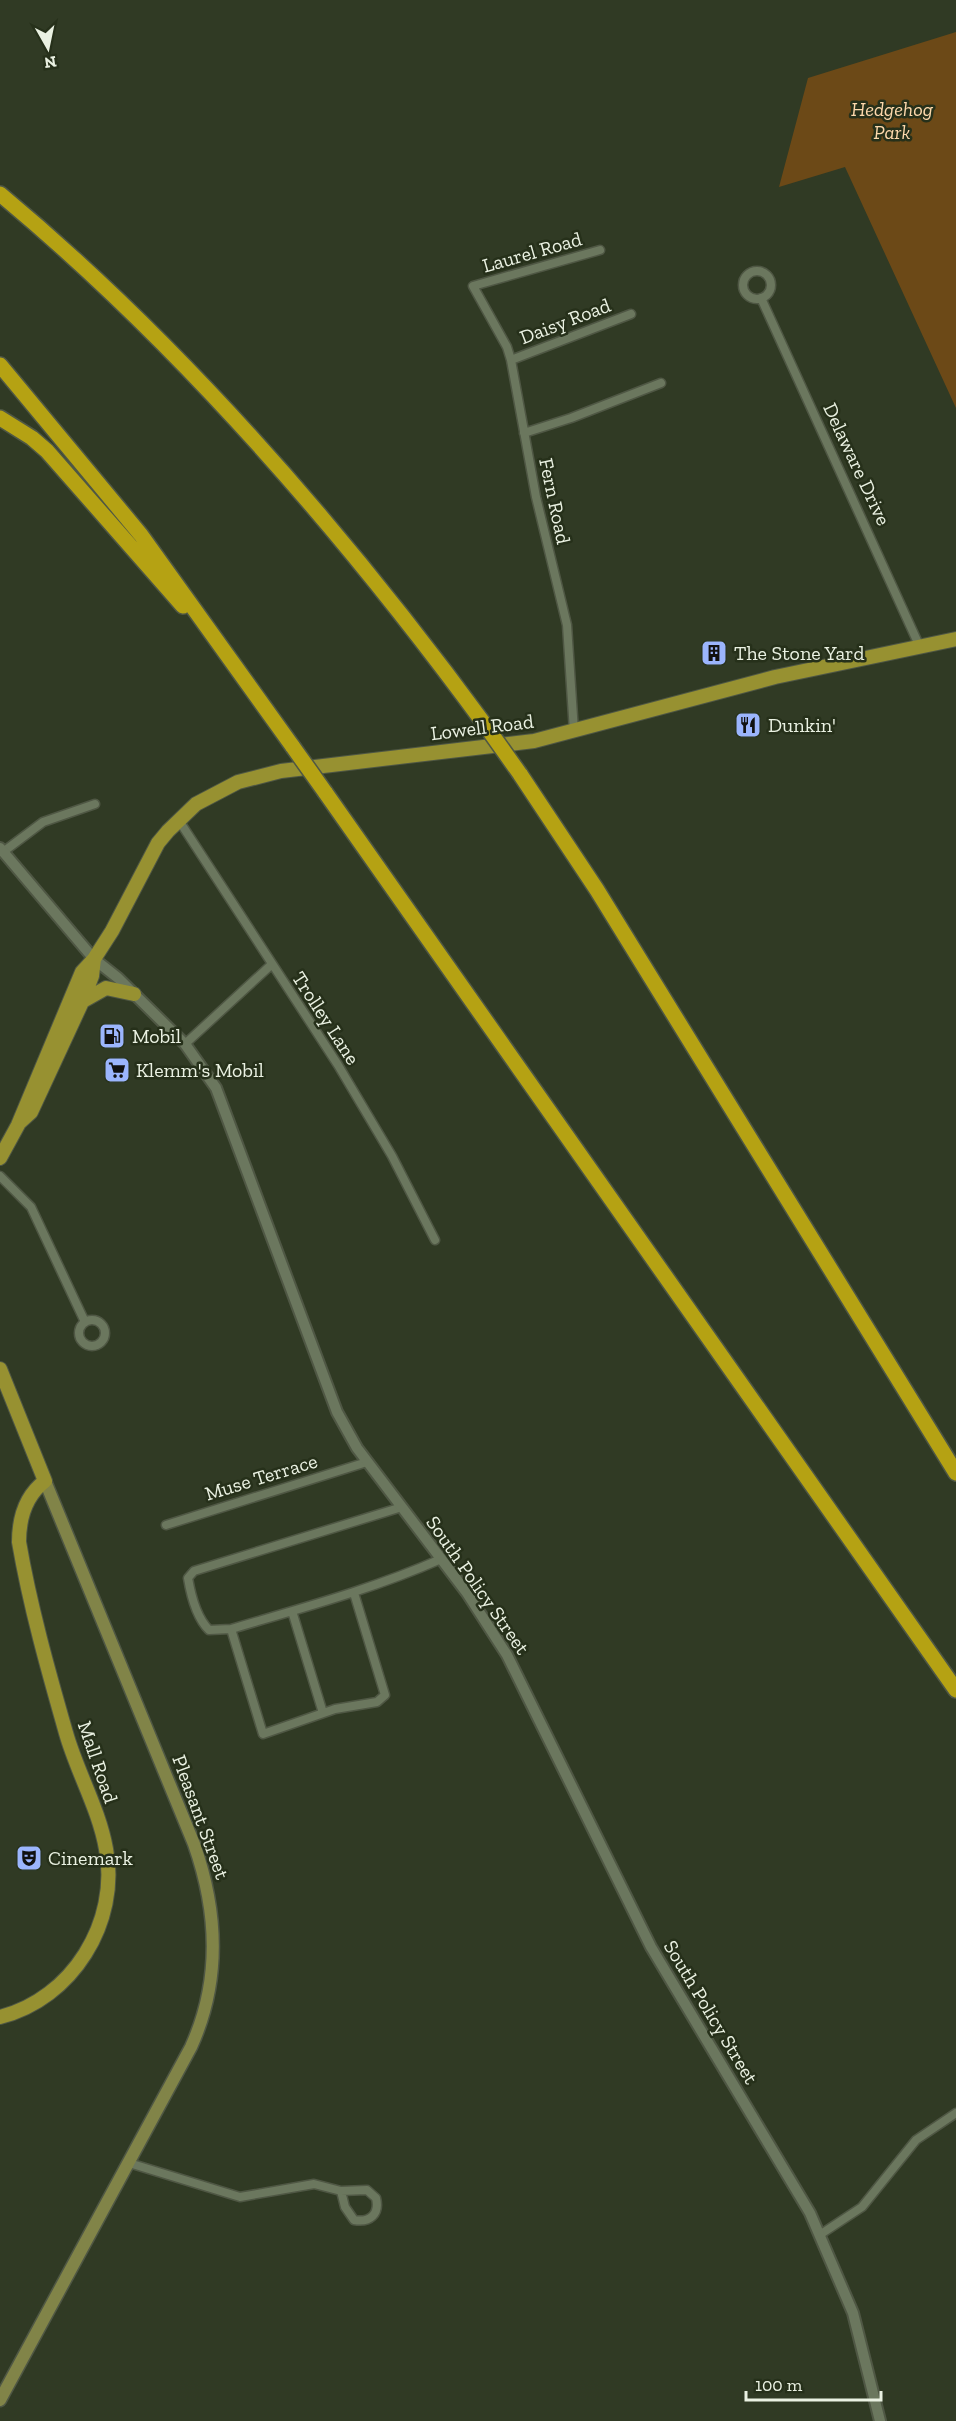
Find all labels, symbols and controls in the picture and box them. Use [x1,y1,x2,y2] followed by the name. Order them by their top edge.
[18,18,78,78] north arrow
[43,52,58,73] text: N
[851,97,934,144] park label: Hedgehog Park
[479,226,585,278] street label: Laurel Road
[516,293,614,349] street label: Daisy Road
[818,399,896,529] street label: Delaware Drive
[534,456,576,546] street label: Fern Road
[699,638,729,668] building icon: The Stone Yard
[734,641,865,665] place label: The Stone Yard
[429,709,535,745] street label: Lowell Road
[733,710,763,740] restaurant icon: Dunkin'
[768,713,836,737] place label: Dunkin'
[287,967,365,1069] street label: Trolley Lane
[97,1021,127,1051] fuel station icon: Mobil
[132,1024,181,1048] place label: Mobil
[102,1055,132,1085] supermarket icon: Klemm's Mobil
[136,1058,264,1082] place label: Klemm's Mobil
[202,1449,320,1505] street label: Muse Terrace
[421,1511,535,1659] street label: South Policy Street
[73,1718,123,1806] street label: Mall Road
[167,1752,235,1883] street label: Pleasant Street
[14,1843,44,1873] theatre icon: Cinemark
[48,1846,134,1870] place label: Cinemark
[659,1936,764,2089] street label: South Policy Street
[746,2364,881,2402] scale bar
[755,2374,803,2396] text: 100 m

